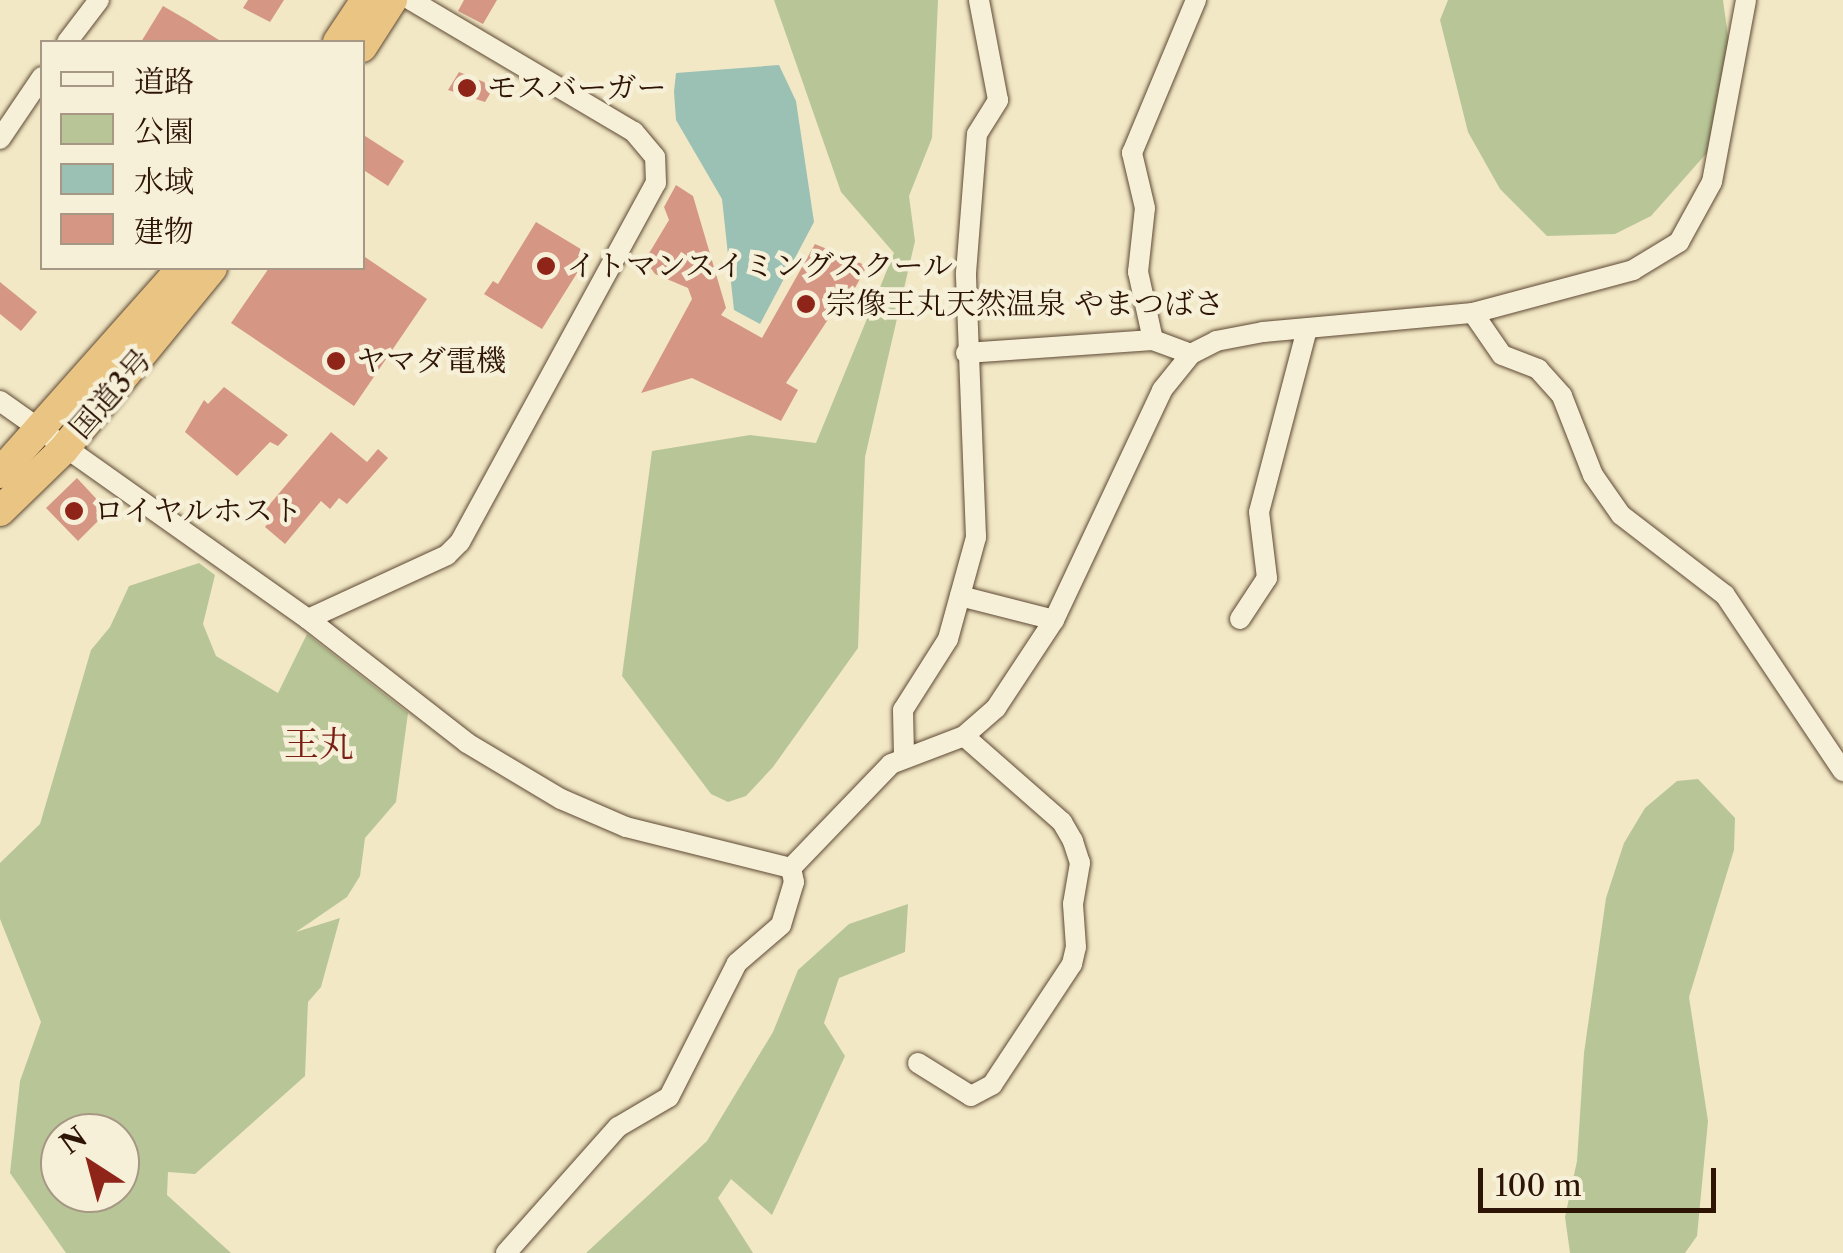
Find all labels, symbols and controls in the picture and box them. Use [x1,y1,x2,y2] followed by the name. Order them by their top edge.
[40,40,365,270] legend
[134,63,194,100] text: 道路
[487,70,667,106] place label: モスバーガー
[456,77,478,99] marker: モスバーガー
[134,113,194,150] text: 公園
[134,163,194,200] text: 水域
[134,213,194,250] text: 建物
[566,248,956,284] place label: イトマンスイミングスクール
[535,255,557,277] marker: イトマンスイミングスクール
[826,286,1224,322] place label: 宗像王丸天然温泉 やまつばさ
[795,293,817,315] marker: 宗像王丸天然温泉 やまつばさ
[62,342,160,446] street label: 国道3号
[356,343,506,379] place label: ヤマダ電機
[325,350,347,372] marker: ヤマダ電機
[94,493,304,529] place label: ロイヤルホスト
[63,500,85,522] marker: ロイヤルホスト
[284,723,354,765] district label: 王丸
[40,1113,140,1213] north arrow
[54,1119,93,1161] text: N
[1483,1148,1720,1210] scale bar
[1495,1167,1582,1204] text: 100 m

